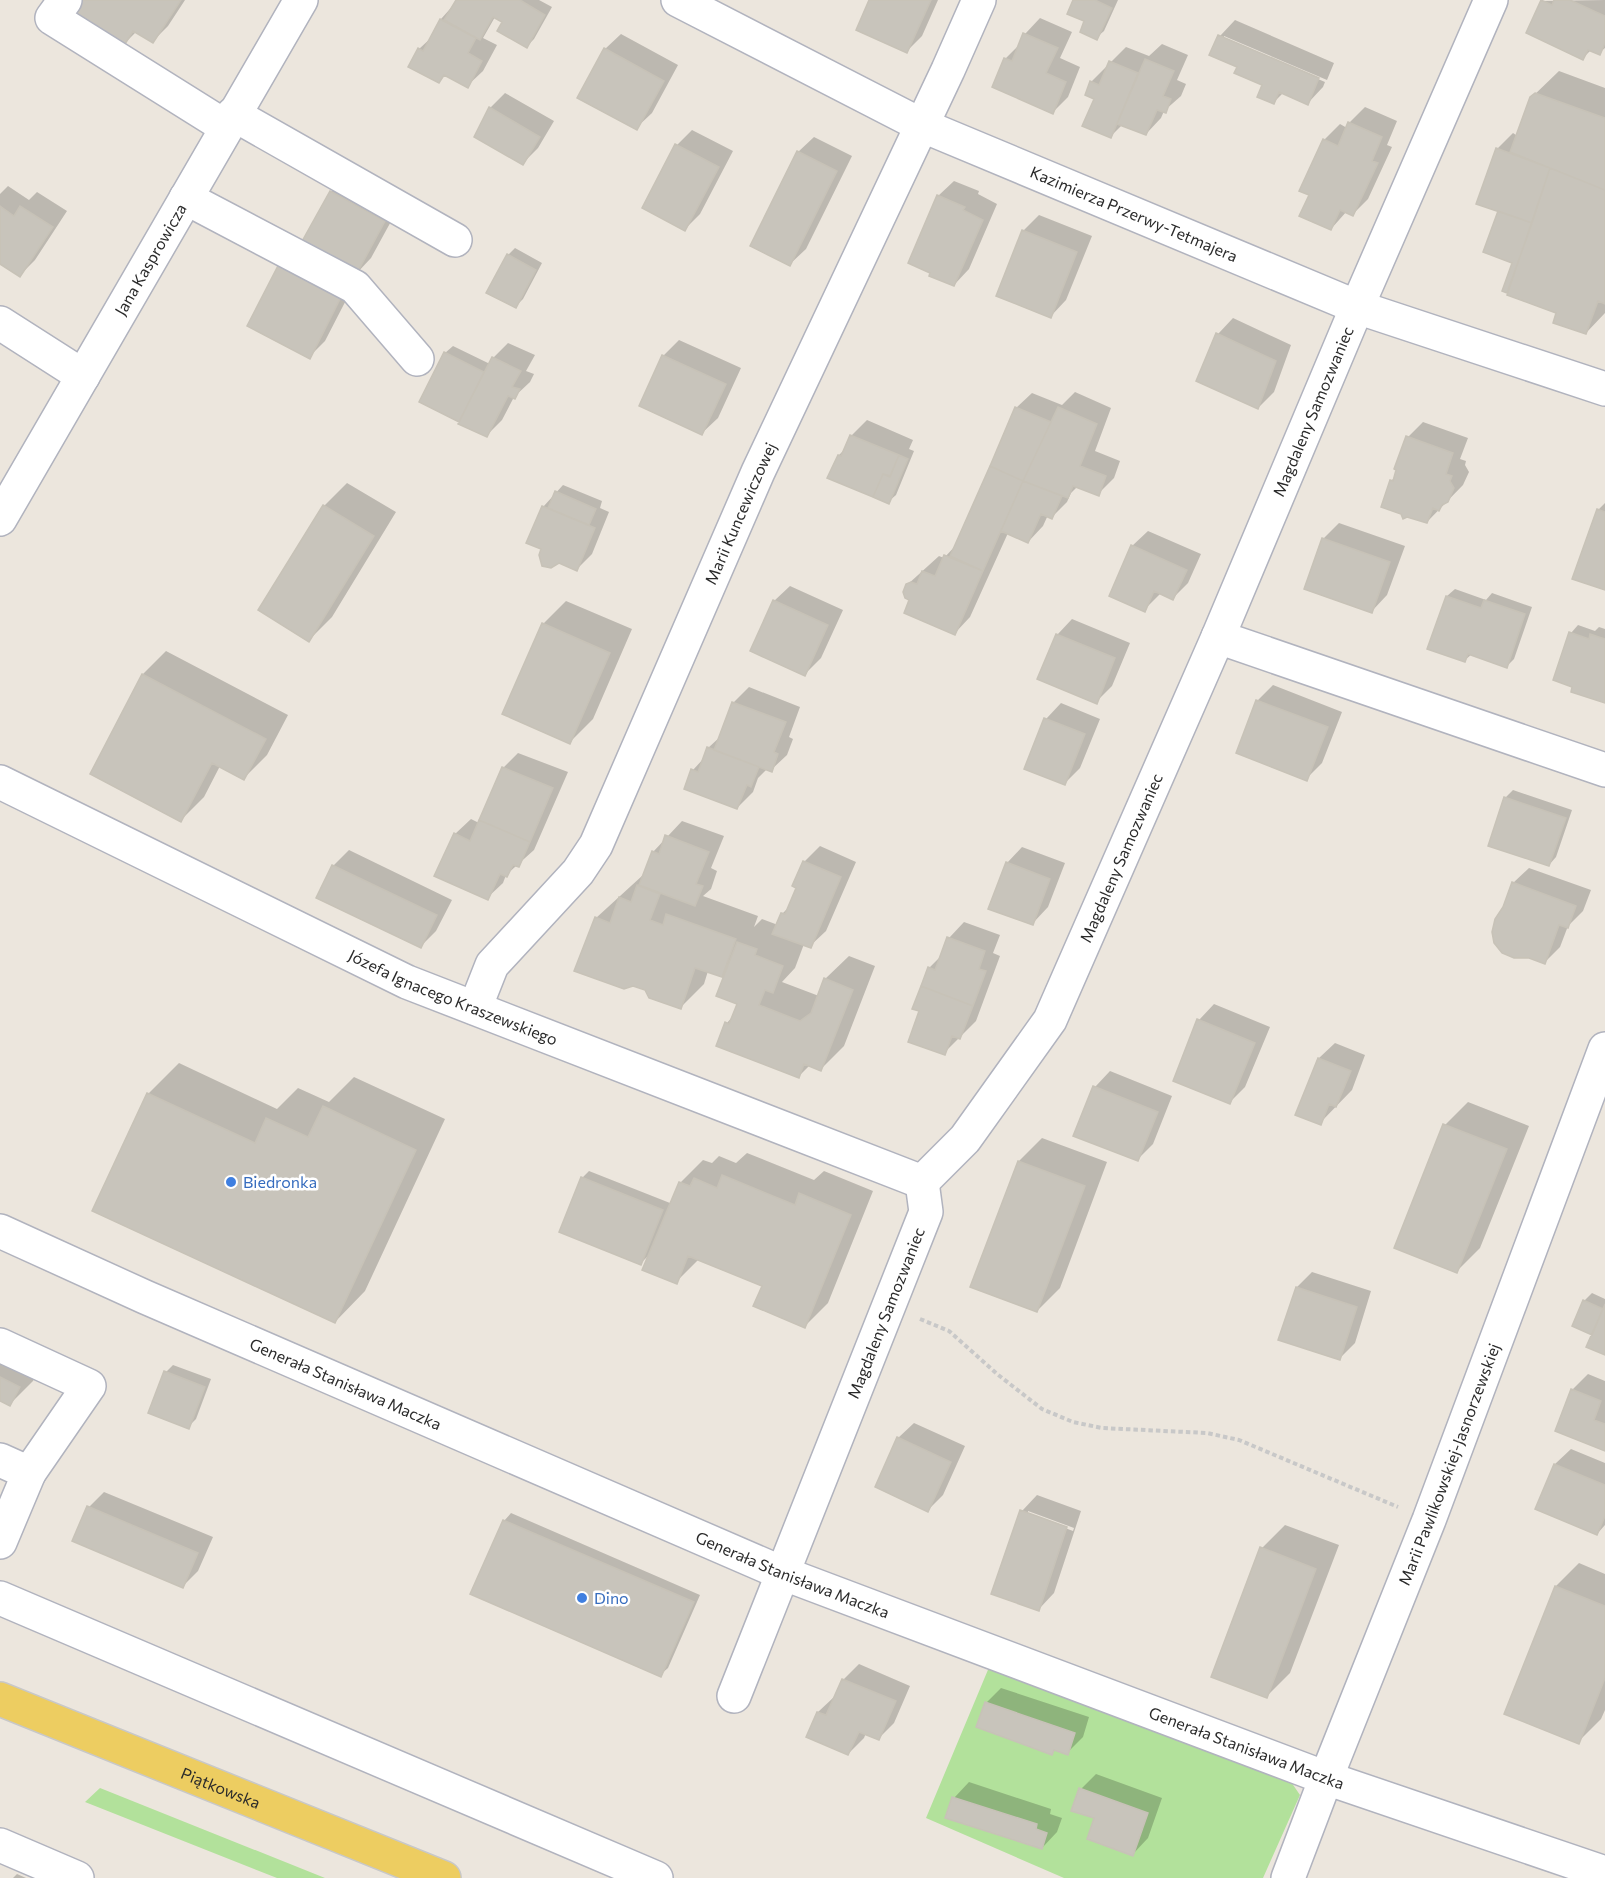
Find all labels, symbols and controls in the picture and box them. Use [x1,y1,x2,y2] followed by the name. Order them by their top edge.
[1027,162,1241,265] street label: Kazimierza Przerwy-Tetmajera
[110,200,190,319] street label: Jana Kasprowicza
[1268,323,1357,499] street label: Magdaleny Samozwaniec
[700,439,780,587] street label: Marii Kuncewiczowej
[1075,770,1166,945] street label: Magdaleny Samozwaniec
[346,945,561,1049] street label: Józefa Ignacego Kraszewskiego
[243,1172,317,1191] place label: Biedronka
[224,1175,238,1189] marker: Biedronka
[843,1224,928,1401] street label: Magdaleny Samozwaniec
[247,1334,445,1433] street label: Generała Stanisława Maczka
[1394,1340,1503,1588] street label: Marii Pawlikowskiej-Jasnorzewskiej
[693,1527,892,1622] street label: Generała Stanisława Maczka
[594,1588,629,1607] place label: Dino
[575,1591,589,1605] marker: Dino
[1147,1702,1347,1793] street label: Generała Stanisława Maczka
[179,1763,263,1812] street label: Piątkowska

